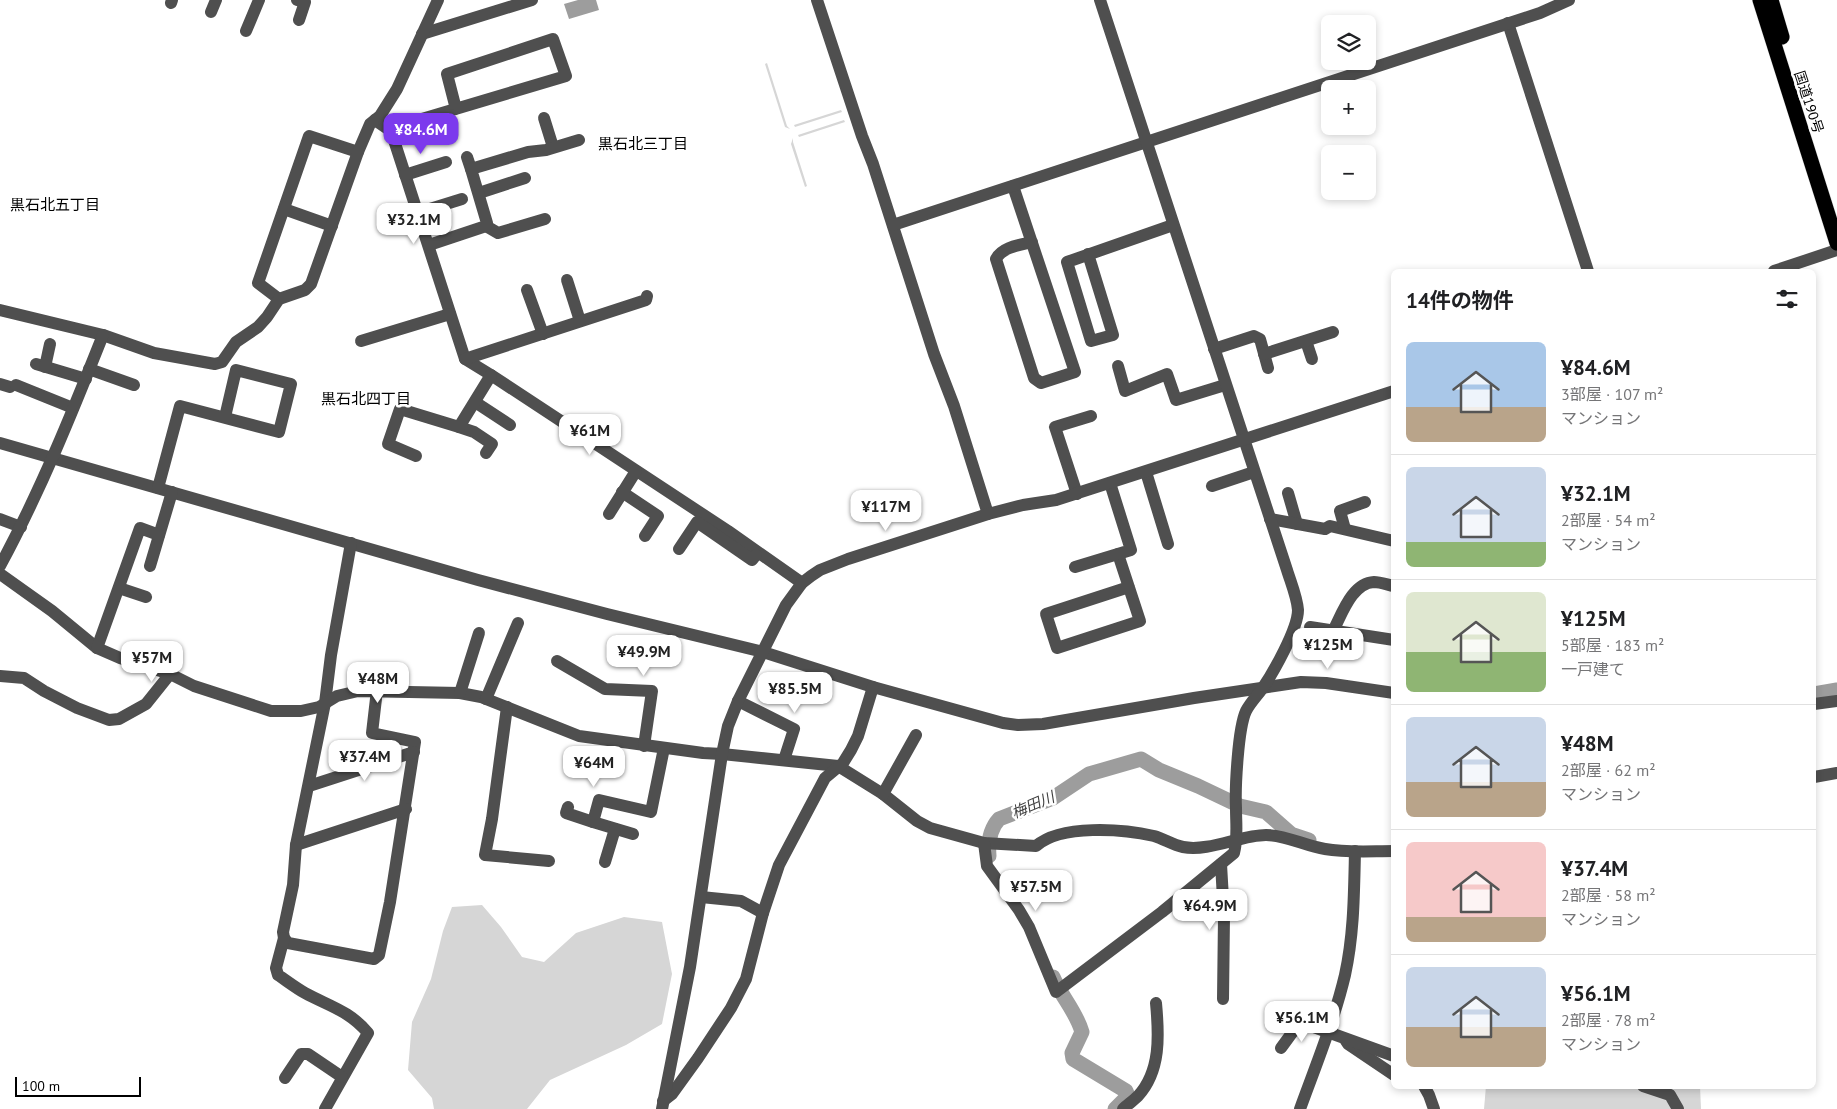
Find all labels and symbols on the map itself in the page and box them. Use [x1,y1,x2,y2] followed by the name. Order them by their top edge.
[1790,68,1828,136] street label: 国道190号
[380,112,462,155] pin: ¥84.6M
[598,134,688,153] district label: 黒石北三丁目
[10,195,100,214] district label: 黒石北五丁目
[373,202,455,245] pin: ¥32.1M
[321,389,411,408] district label: 黒石北四丁目
[560,414,620,456] pin: ¥61M
[851,490,921,532] pin: ¥117M
[1293,628,1363,670] pin: ¥125M
[603,634,685,677] pin: ¥49.9M
[122,640,182,683] pin: ¥57M
[348,662,408,704] pin: ¥48M
[754,672,836,714] pin: ¥85.5M
[324,740,406,782] pin: ¥37.4M
[564,746,624,788] pin: ¥64M
[1008,786,1059,822] water label: 梅田川
[995,870,1077,912] pin: ¥57.5M
[1169,888,1251,931] pin: ¥64.9M
[1261,1000,1343,1043] pin: ¥56.1M
[15,1074,141,1097] scale bar

